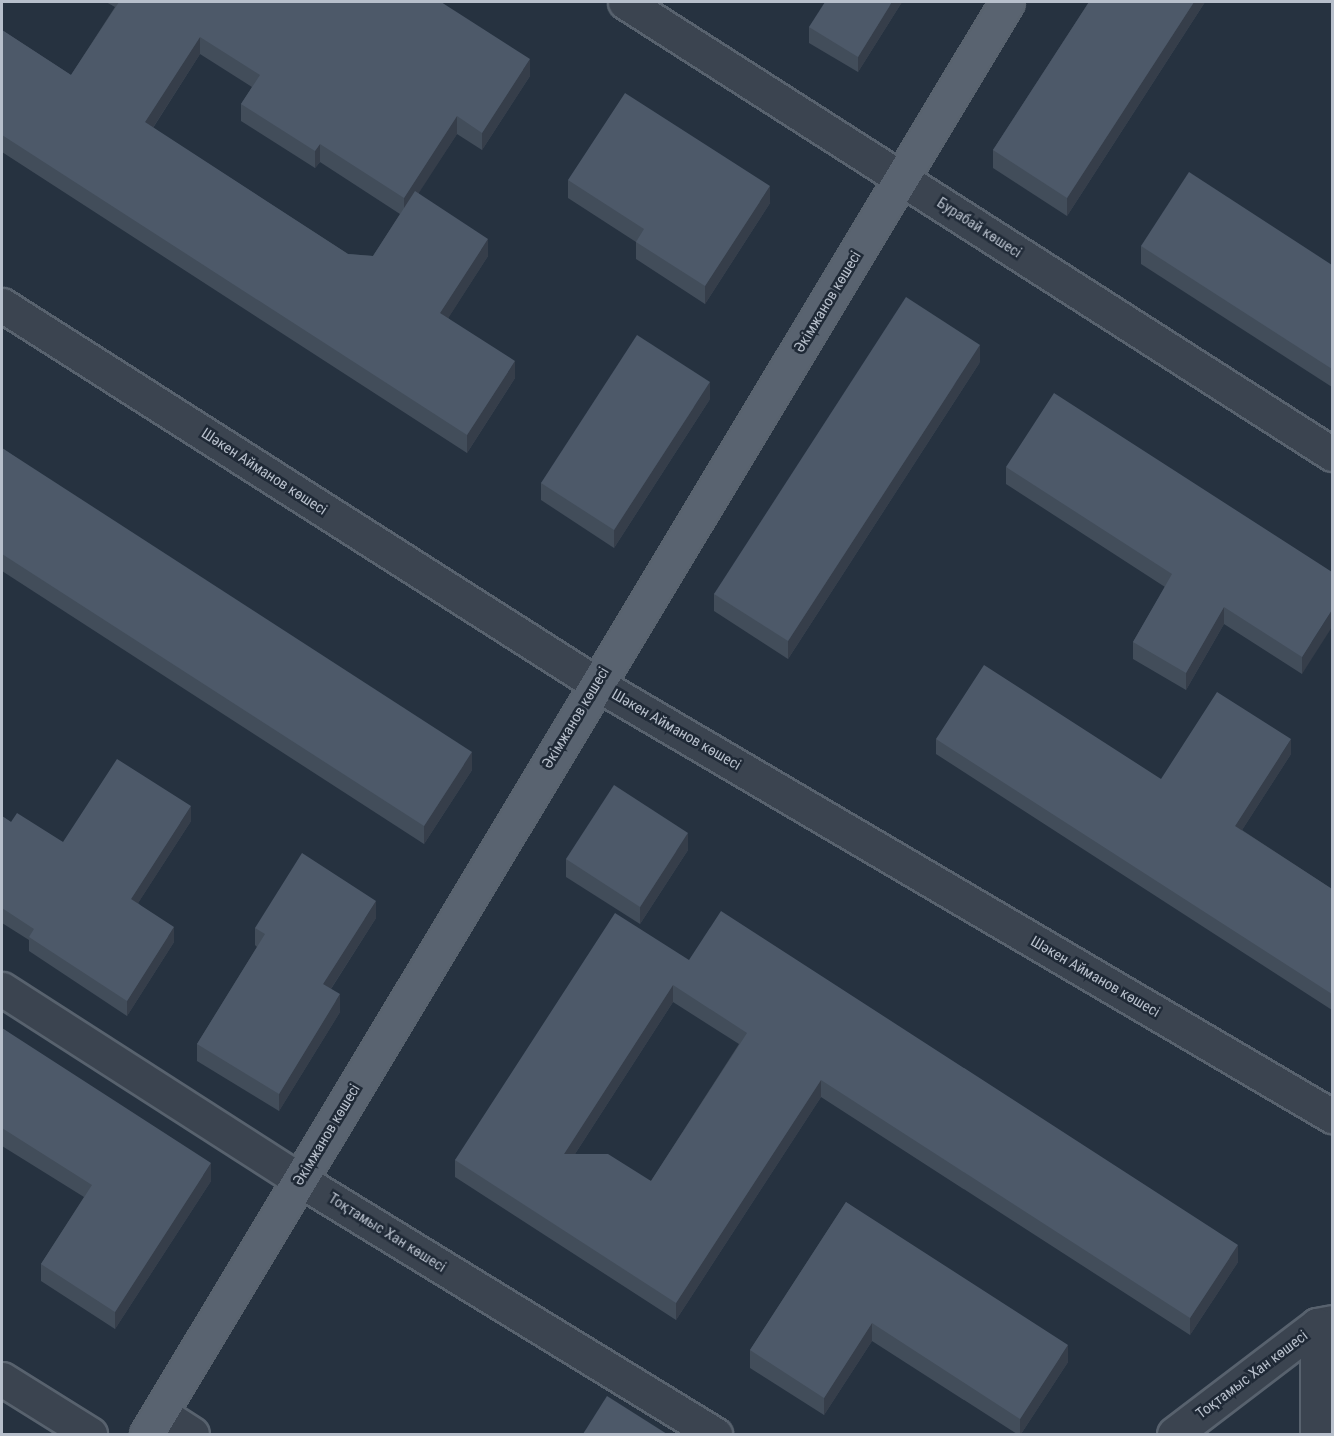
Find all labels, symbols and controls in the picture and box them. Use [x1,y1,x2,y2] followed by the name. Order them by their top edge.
[933,194,1025,262] street label: Бурабай көшесі
[791,248,865,356] street label: Әкімжанов көшесі
[198,425,330,519] street label: Шәкен Айманов көшесі
[539,664,613,772] street label: Әкімжанов көшесі
[608,686,744,774] street label: Шәкен Айманов көшесі
[1027,933,1163,1021] street label: Шәкен Айманов көшесі
[290,1081,364,1189] street label: Әкімжанов көшесі
[325,1190,449,1276] street label: Тоқтамыс Хан көшесі
[1193,1327,1311,1423] street label: Тоқтамыс Хан көшесі

